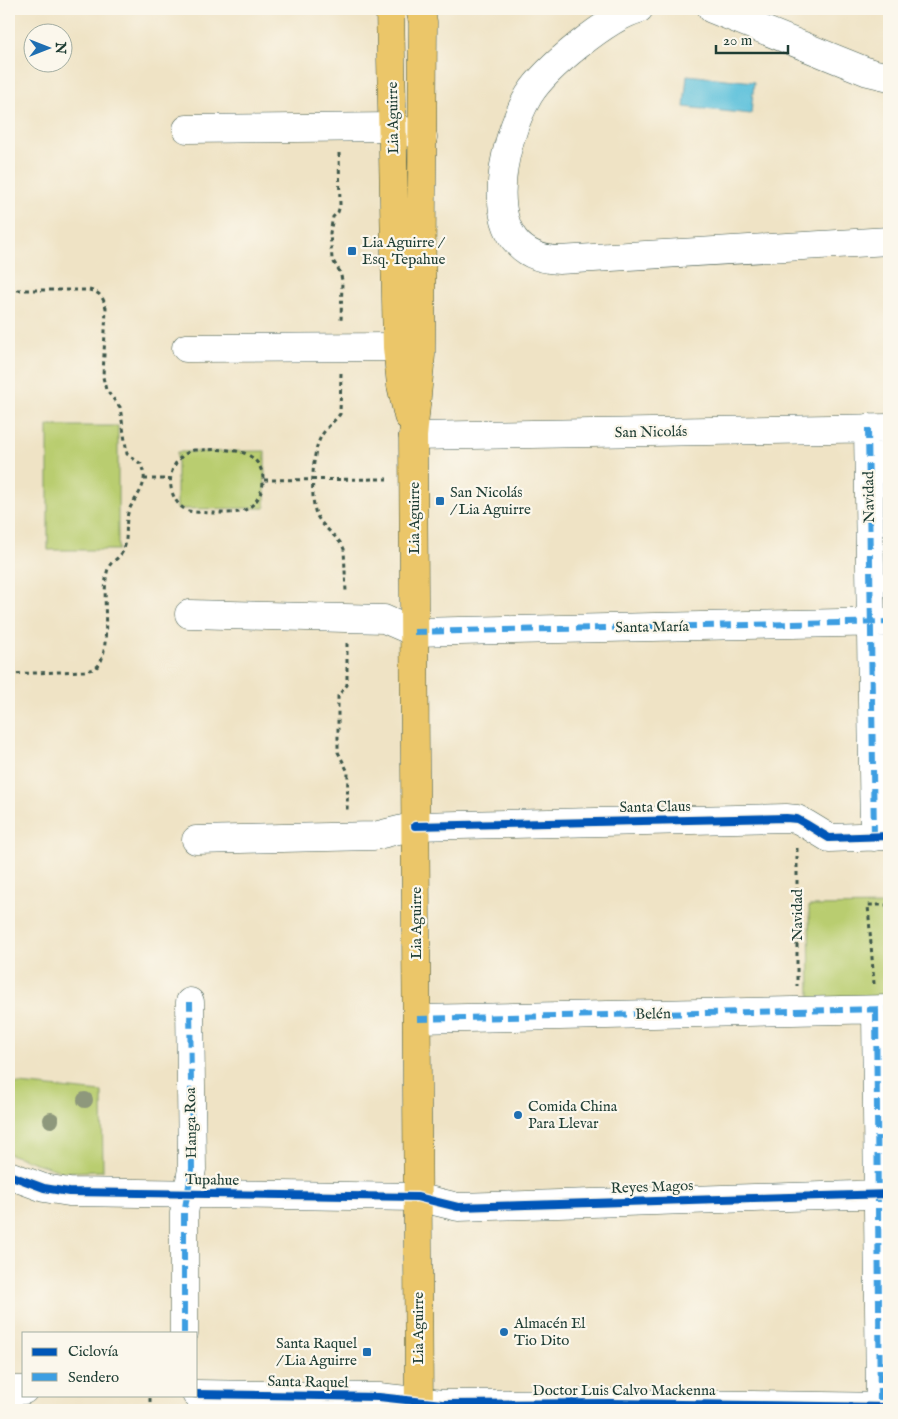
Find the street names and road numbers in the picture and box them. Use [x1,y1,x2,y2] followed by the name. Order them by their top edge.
[383,82,403,154] street label: Lia Aguirre
[615,422,687,442] street label: San Nicolás
[859,470,879,523] street label: Navidad
[405,482,424,554] street label: Lia Aguirre
[615,617,689,637] street label: Santa María
[619,797,691,817] street label: Santa Claus
[407,887,426,959] street label: Lia Aguirre
[788,888,807,941] street label: Navidad
[635,1004,671,1024] street label: Belén
[181,1087,201,1159] street label: Hanga Roa
[185,1170,240,1190] street label: Tupahue
[610,1176,694,1198] street label: Reyes Magos
[409,1292,428,1364] street label: Lia Aguirre
[267,1372,350,1392] street label: Santa Raquel
[533,1381,716,1400] street label: Doctor Luis Calvo Mackenna

